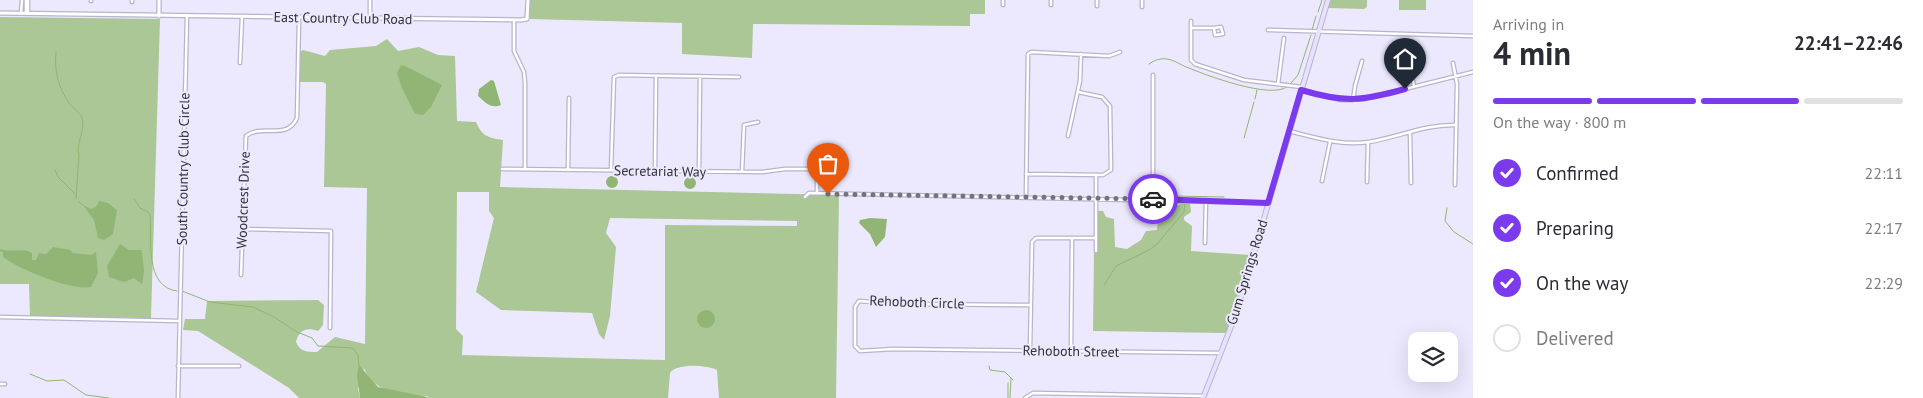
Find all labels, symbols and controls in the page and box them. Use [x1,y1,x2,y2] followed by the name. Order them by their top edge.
[273,8,413,28] street label: East Country Club Road
[1493,14,1564,34] text: Arriving in
[1794,31,1903,55] text: 22:41–22:46
[1493,32,1571,74] text: 4 min
[1384,38,1426,89] pin
[1391,45,1419,73] icon: home
[173,92,193,246] street label: South Country Club Circle
[1493,112,1626,132] text: On the way · 800 m
[807,143,849,194] pin
[814,150,842,178] icon: bag
[232,151,254,249] street label: Woodcrest Drive
[1493,159,1521,187] icon: check
[614,161,707,181] street label: Secretariat Way
[1536,161,1619,185] text: Confirmed
[1865,163,1903,183] text: 22:11
[1128,174,1178,224] courier
[1139,185,1167,213] icon: car
[1493,214,1521,242] icon: check
[1536,216,1614,240] text: Preparing
[1222,217,1272,327] street label: Gum Springs Road
[1865,218,1903,238] text: 22:17
[1493,269,1521,297] icon: check
[1536,271,1628,295] text: On the way
[1865,273,1903,293] text: 22:29
[869,291,965,313] street label: Rehoboth Circle
[1536,326,1614,350] text: Delivered
[1408,332,1458,382] map controls
[1408,332,1458,382] button: layers
[1022,341,1120,361] street label: Rehoboth Street

